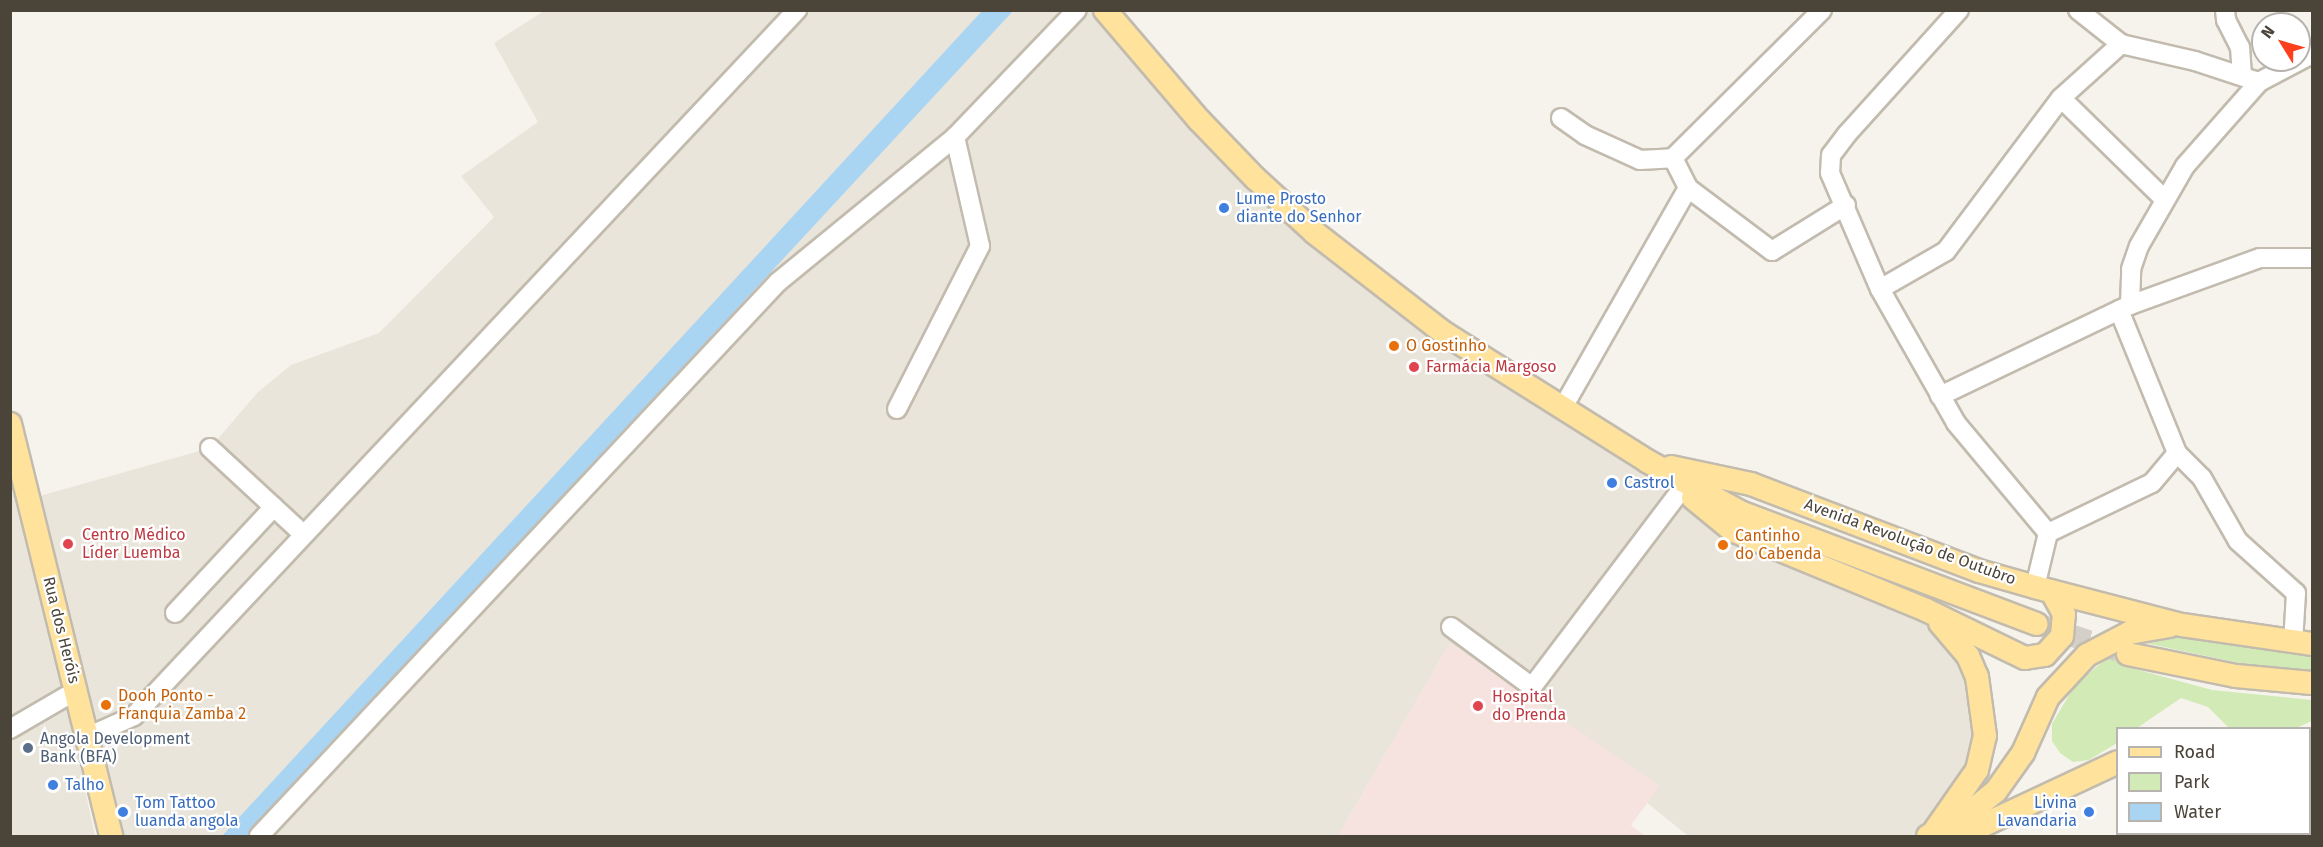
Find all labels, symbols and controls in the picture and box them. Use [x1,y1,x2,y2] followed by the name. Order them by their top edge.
[2251,12,2311,72] north arrow
[2257,22,2279,42] text: N
[1236,189,1362,227] place label: Lume Prosto diante do Senhor
[1217,201,1231,215] marker: Lume Prosto diante do Senhor
[1406,336,1487,356] place label: O Gostinho
[1387,339,1401,353] marker: O Gostinho
[1426,357,1557,377] place label: Farmácia Margoso
[1407,360,1421,374] marker: Farmácia Margoso
[1624,473,1674,493] place label: Castrol
[1605,476,1619,490] marker: Castrol
[1802,495,2018,589] street label: Avenida Revolução de Outubro
[82,525,186,563] place label: Centro Médico Líder Luemba
[1735,526,1822,564] place label: Cantinho do Cabenda
[59,535,77,553] marker: Centro Médico Líder Luemba
[1716,538,1730,552] marker: Cantinho do Cabenda
[38,575,84,685] street label: Rua dos Heróis
[118,686,246,724] place label: Dooh Ponto - Franquia Zamba 2
[1492,687,1566,725] place label: Hospital do Prenda
[1469,697,1487,715] marker: Hospital do Prenda
[99,698,113,712] marker: Dooh Ponto - Franquia Zamba 2
[2116,727,2311,835] legend
[40,729,190,767] place label: Angola Development Bank (BFA)
[21,741,35,755] marker: Angola Development Bank (BFA)
[2174,741,2216,763] text: Road
[2174,771,2209,793] text: Park
[65,775,104,795] place label: Talho
[46,778,60,792] marker: Talho
[135,793,238,831] place label: Tom Tattoo luanda angola
[1997,793,2077,831] place label: Livina Lavandaria
[2174,801,2221,823] text: Water
[116,805,130,819] marker: Tom Tattoo luanda angola
[2082,805,2096,819] marker: Livina Lavandaria

